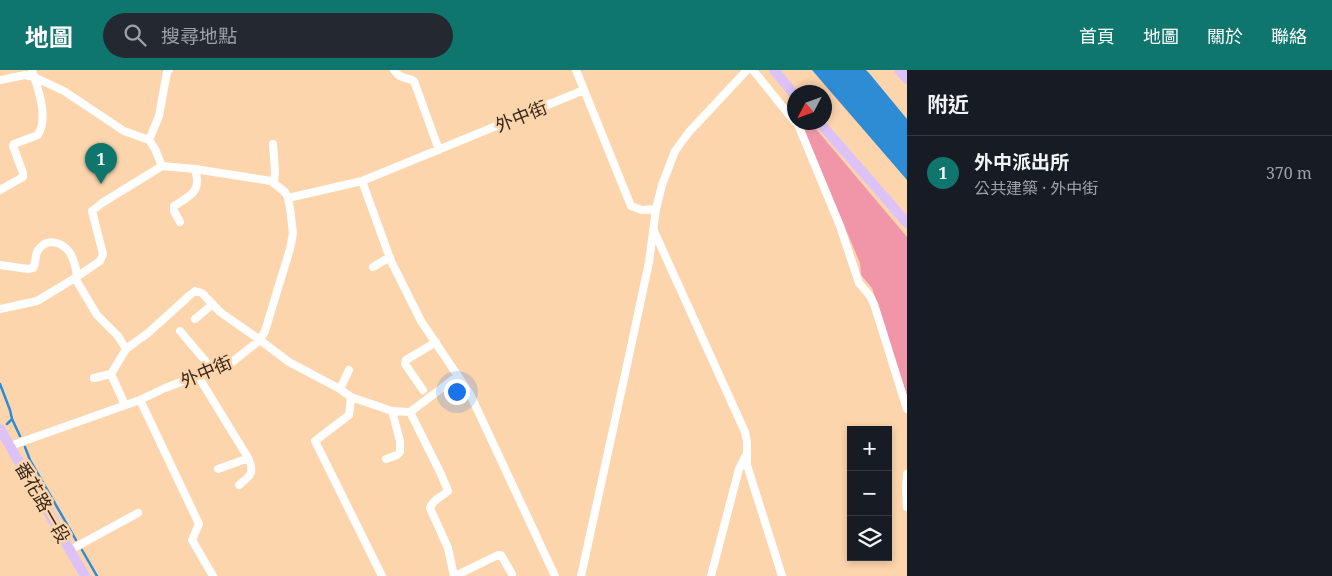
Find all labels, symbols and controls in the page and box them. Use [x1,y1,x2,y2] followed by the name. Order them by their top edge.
[103,13,453,58] search box
[25,20,73,53] text: 地圖
[121,21,149,49] icon: search
[161,23,237,49] text: 搜尋地點
[1079,24,1115,48] text: 首頁
[1143,24,1179,48] text: 地圖
[1207,24,1243,48] text: 關於
[1271,24,1307,48] text: 聯絡
[787,85,832,130] north arrow
[927,90,969,118] text: 附近
[491,95,551,137] street label: 外中街
[85,143,117,184] pin: 1
[974,149,1069,175] text: 外中派出所
[938,162,948,184] text: 1
[1266,162,1312,184] text: 370 m
[974,177,1098,199] text: 公共建築 · 外中街
[176,349,236,393] street label: 外中街
[444,379,470,405] your location
[847,426,892,561] map controls
[847,426,892,471] button: +
[10,457,76,547] street label: 番花路一段
[847,471,892,516] button: −
[847,516,892,561] button: layers

